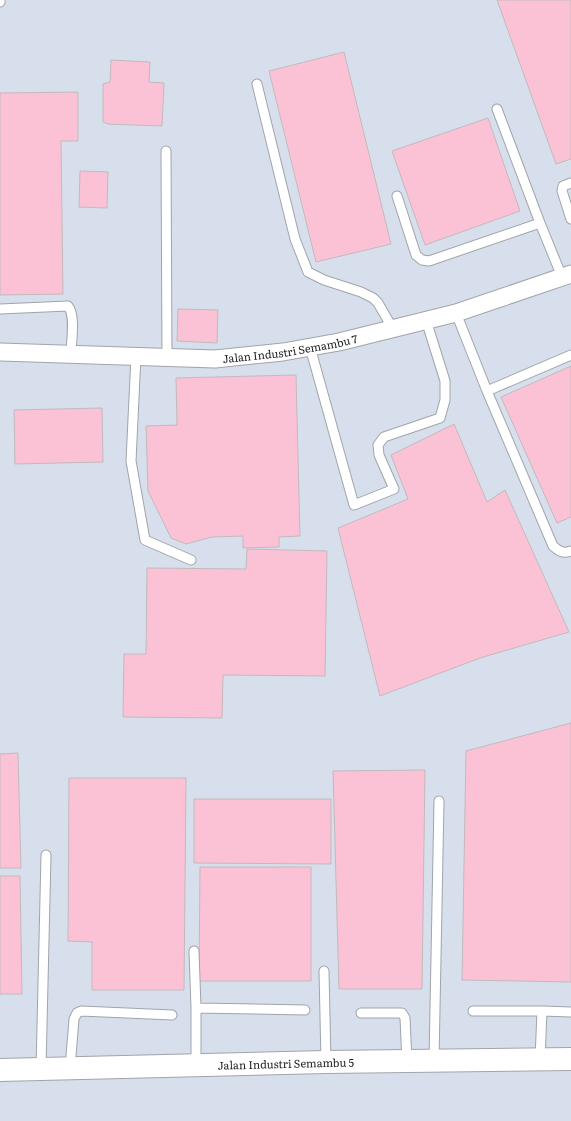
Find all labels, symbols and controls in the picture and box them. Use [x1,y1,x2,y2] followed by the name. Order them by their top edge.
[222,330,360,366] street label: Jalan Industri Semambu 7
[217,1054,355,1073] street label: Jalan Industri Semambu 5

